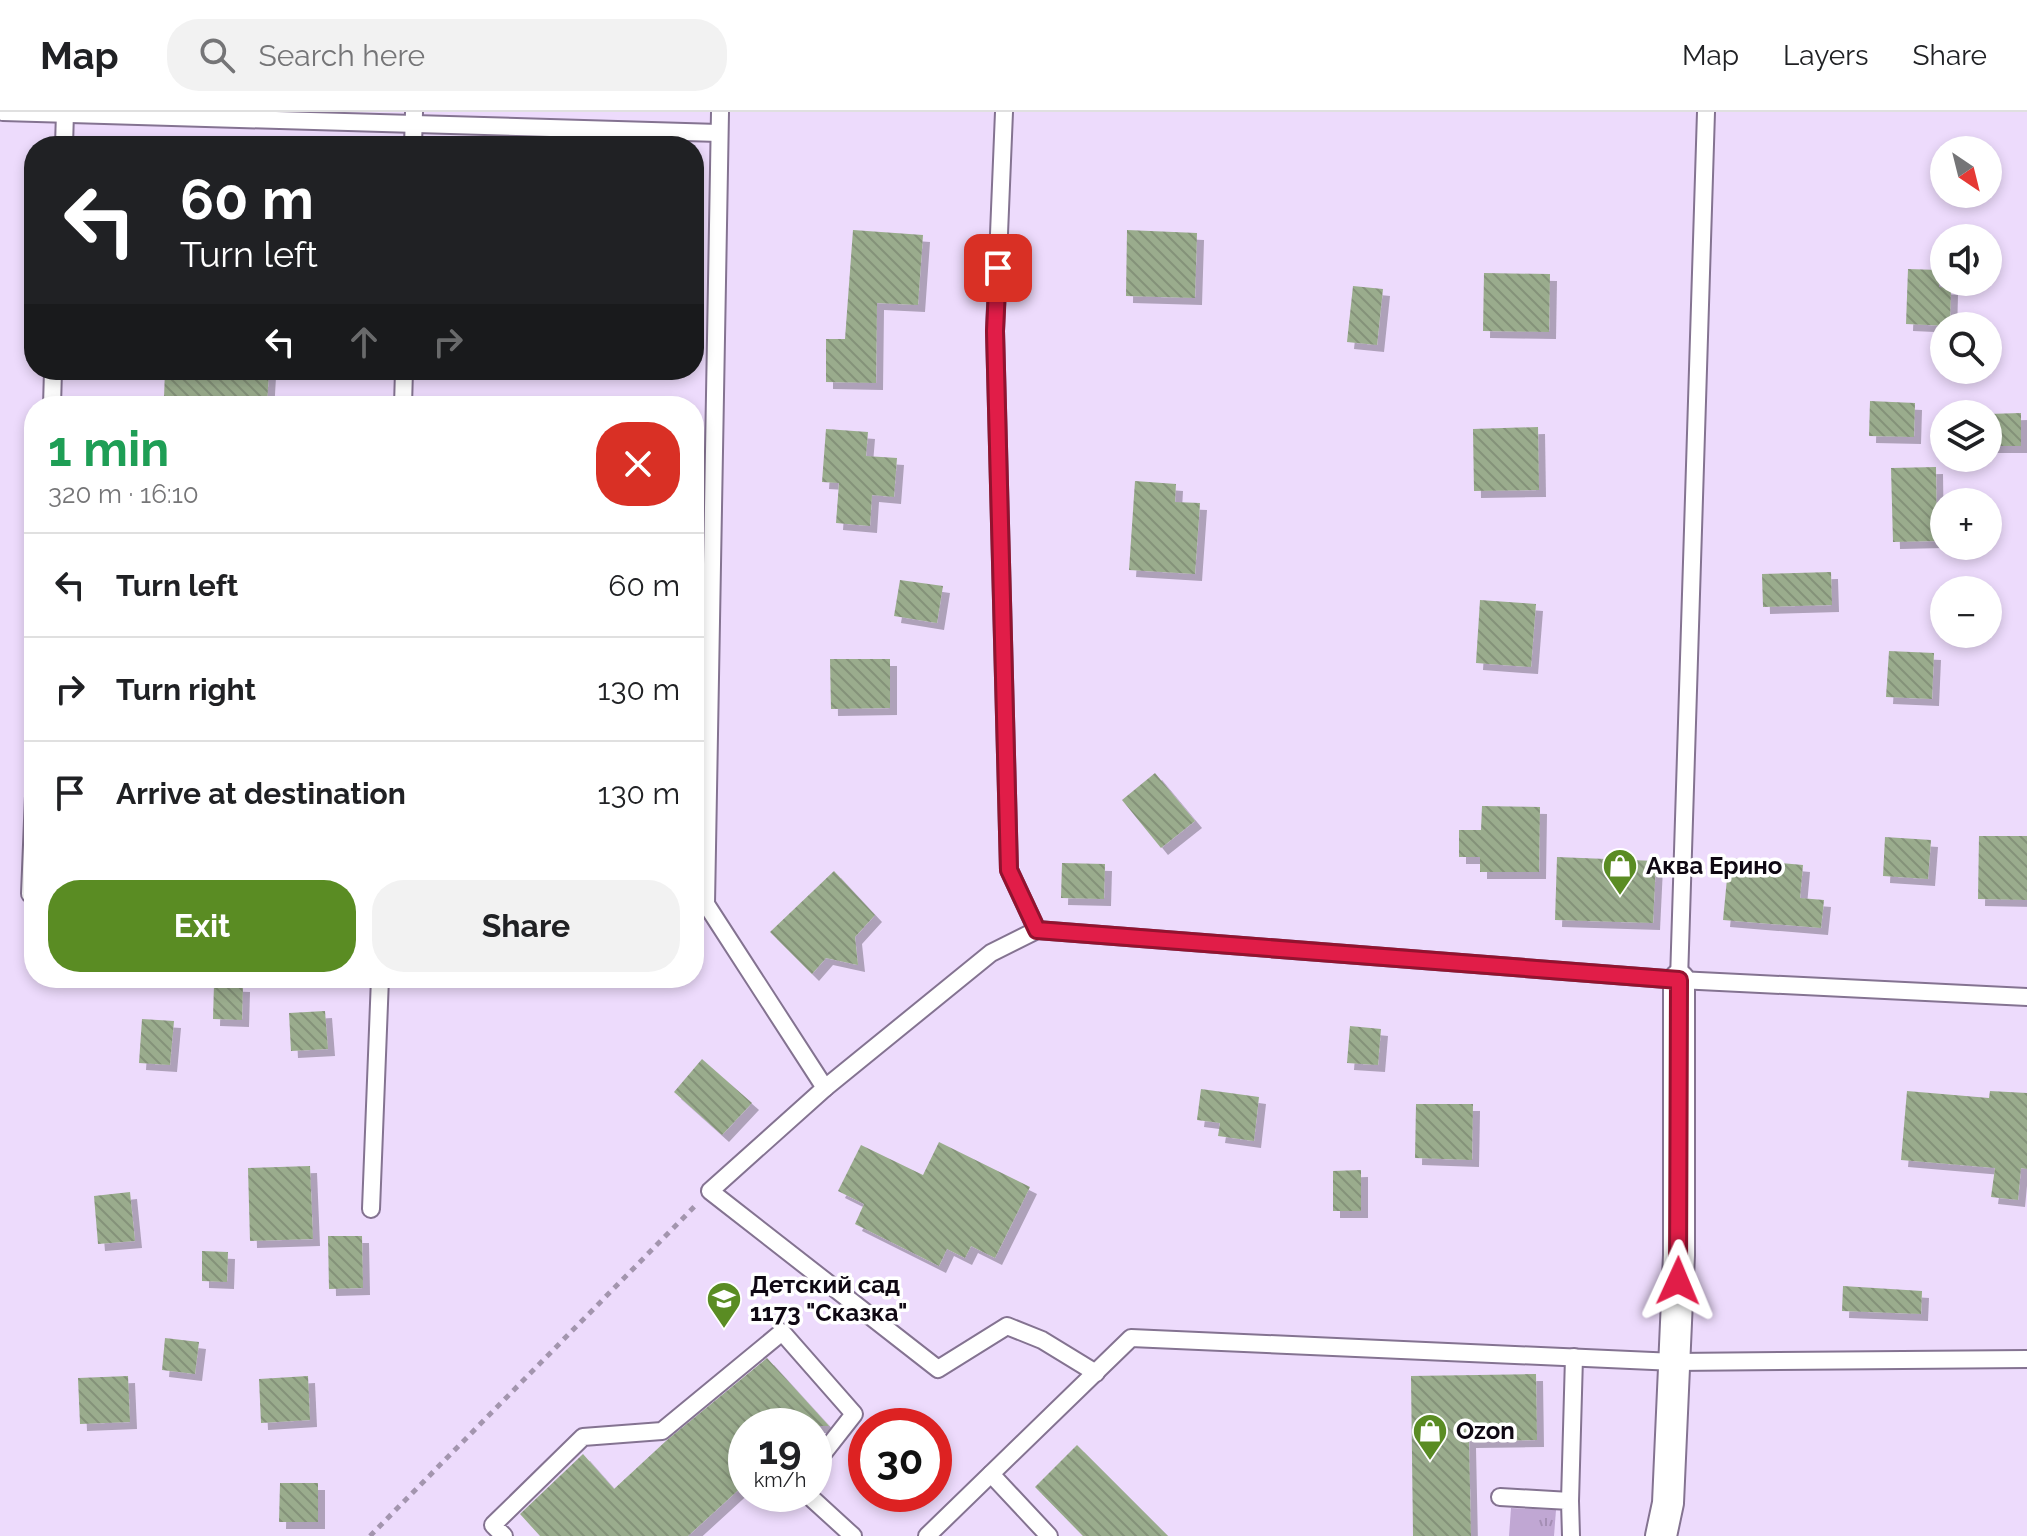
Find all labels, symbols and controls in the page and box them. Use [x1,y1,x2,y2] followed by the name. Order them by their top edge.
[167,19,727,91] search box
[40,33,119,78] text: Map
[195,33,239,77] icon: search
[259,38,425,73] text: Search here
[1682,39,1739,72] text: Map
[1783,39,1869,72] text: Layers
[1913,39,1987,72] text: Share
[1930,136,2002,208] north arrow
[1930,136,2002,648] map controls
[180,166,314,232] text: 60 m
[48,168,152,272] icon: left
[1930,224,2002,296] button: sound
[180,233,318,275] text: Turn left
[964,234,1032,302] pin
[976,246,1020,290] icon: arrive
[1930,312,2002,384] button: search
[258,320,302,364] icon: left
[342,320,386,364] icon: ahead
[426,320,470,364] icon: right
[1930,400,2002,472] button: layers
[48,421,169,477] text: 1 min
[596,422,680,506] button: close
[48,479,199,509] text: 320 m · 16:10
[1930,488,2002,560] button: +
[48,563,92,607] icon: left
[116,568,238,603] text: Turn left
[608,568,680,603] text: 60 m
[1930,576,2002,648] button: −
[48,667,92,711] icon: right
[116,672,256,707] text: Turn right
[598,672,680,707] text: 130 m
[48,771,92,815] icon: arrive
[116,776,406,811] text: Arrive at destination
[598,776,680,811] text: 130 m
[1601,847,1639,897] shop icon: Аква Ерино
[1646,851,1782,880] place label: Аква Ерино
[48,880,356,972] button: Exit
[372,880,680,972] button: Share
[1636,1239,1720,1323] position arrow
[750,1270,907,1327] place label: Детский сад 1173 "Сказка"
[705,1280,743,1330] school or university icon: Детский сад 1173 "Сказка"
[848,1408,952,1512] speed limit sign: 30
[1411,1412,1449,1462] shop icon: Ozon
[1456,1416,1515,1445] place label: Ozon
[758,1426,802,1473] text: 19
[754,1468,806,1492] text: km/h

